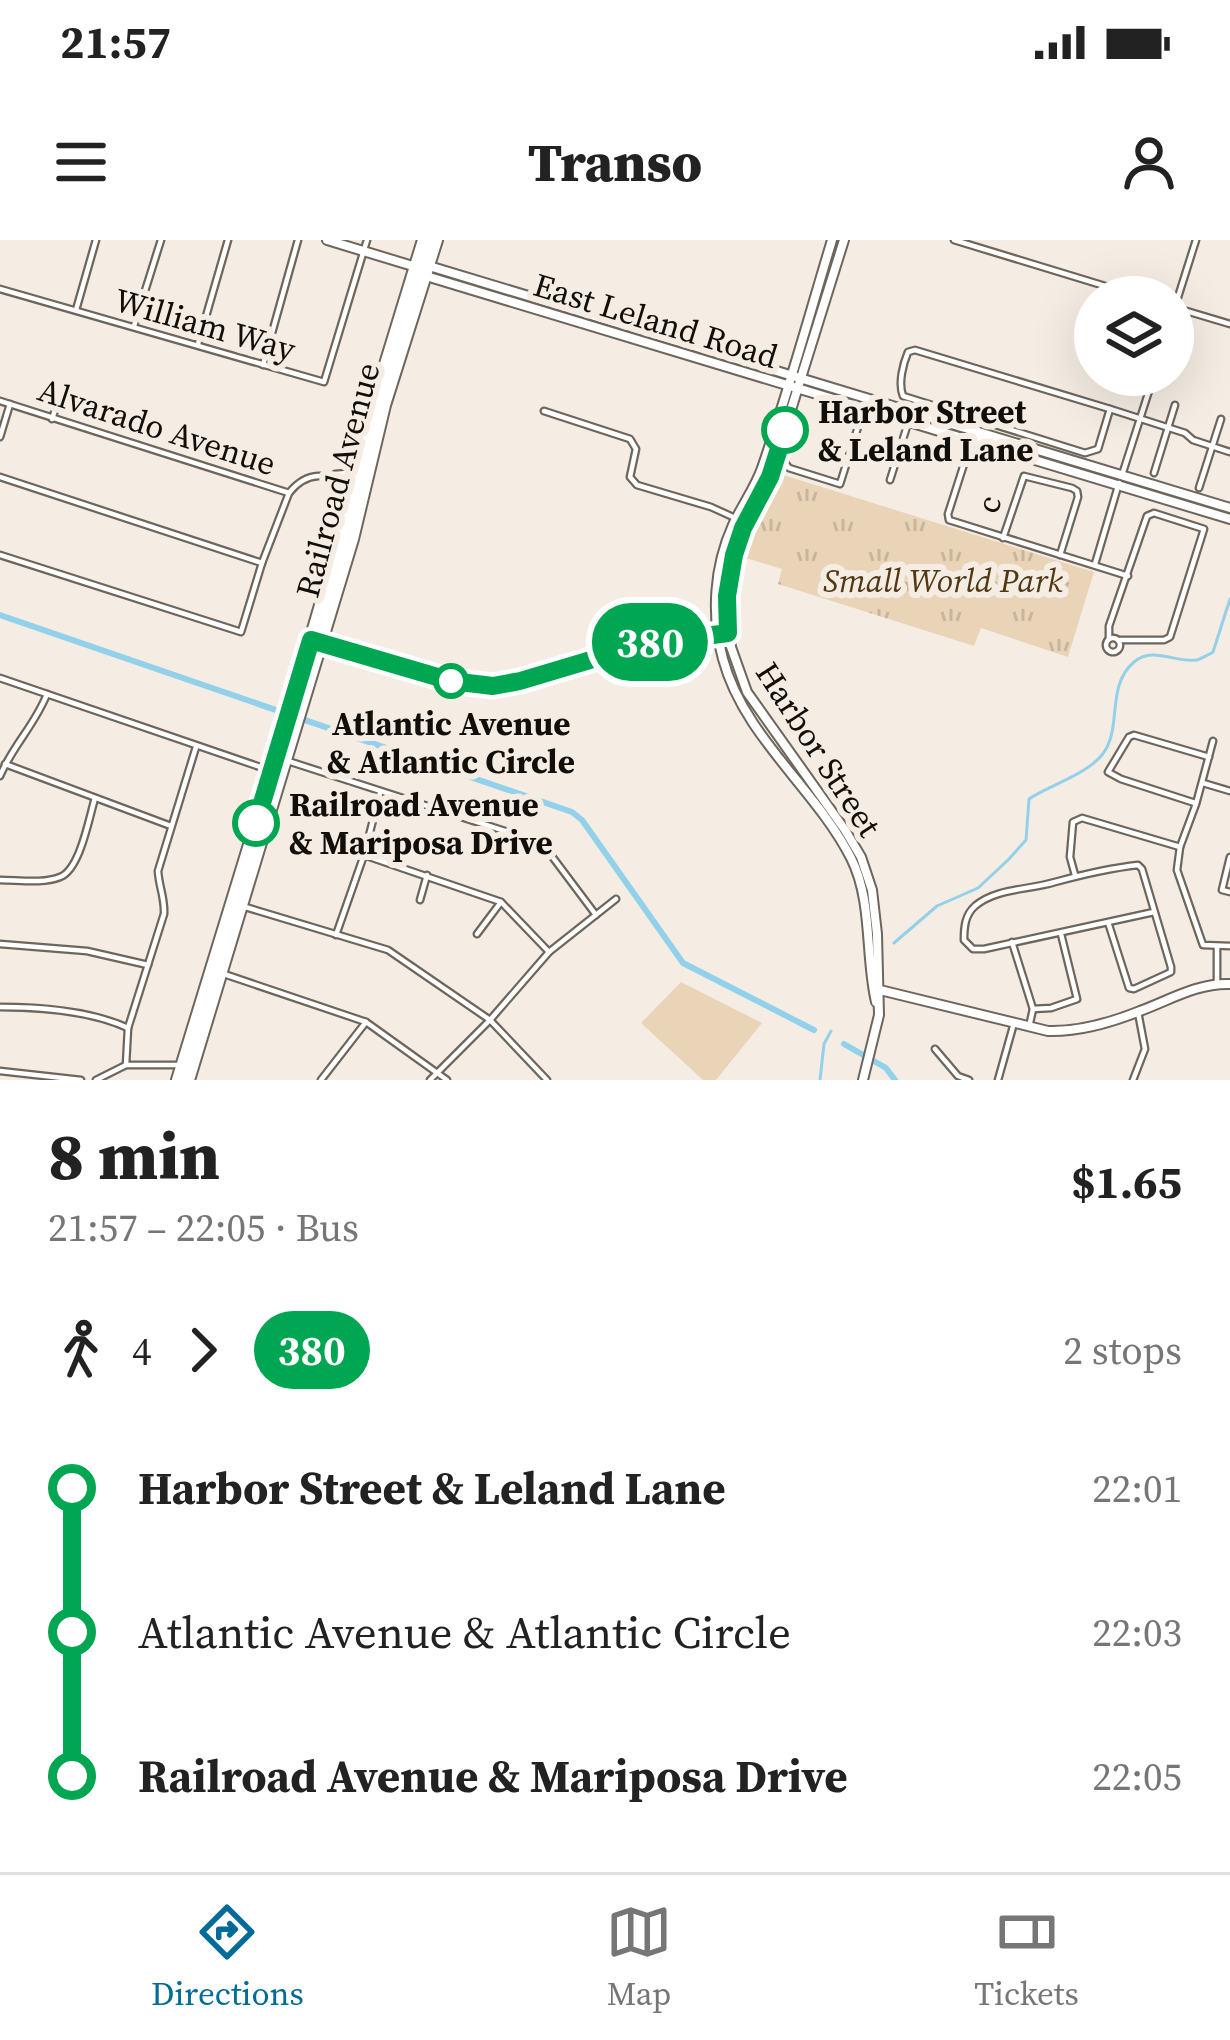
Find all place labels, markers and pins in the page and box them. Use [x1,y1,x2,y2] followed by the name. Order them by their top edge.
[818,389,1034,472] place label: Harbor Street & Leland Lane
[763,408,807,452] marker: Harbor Street & Leland Lane
[435,665,467,697] marker: Atlantic Avenue & Atlantic Circle
[327,701,575,784] place label: Atlantic Avenue & Atlantic Circle
[289,782,553,865] place label: Railroad Avenue & Mariposa Drive
[234,801,278,845] marker: Railroad Avenue & Mariposa Drive

